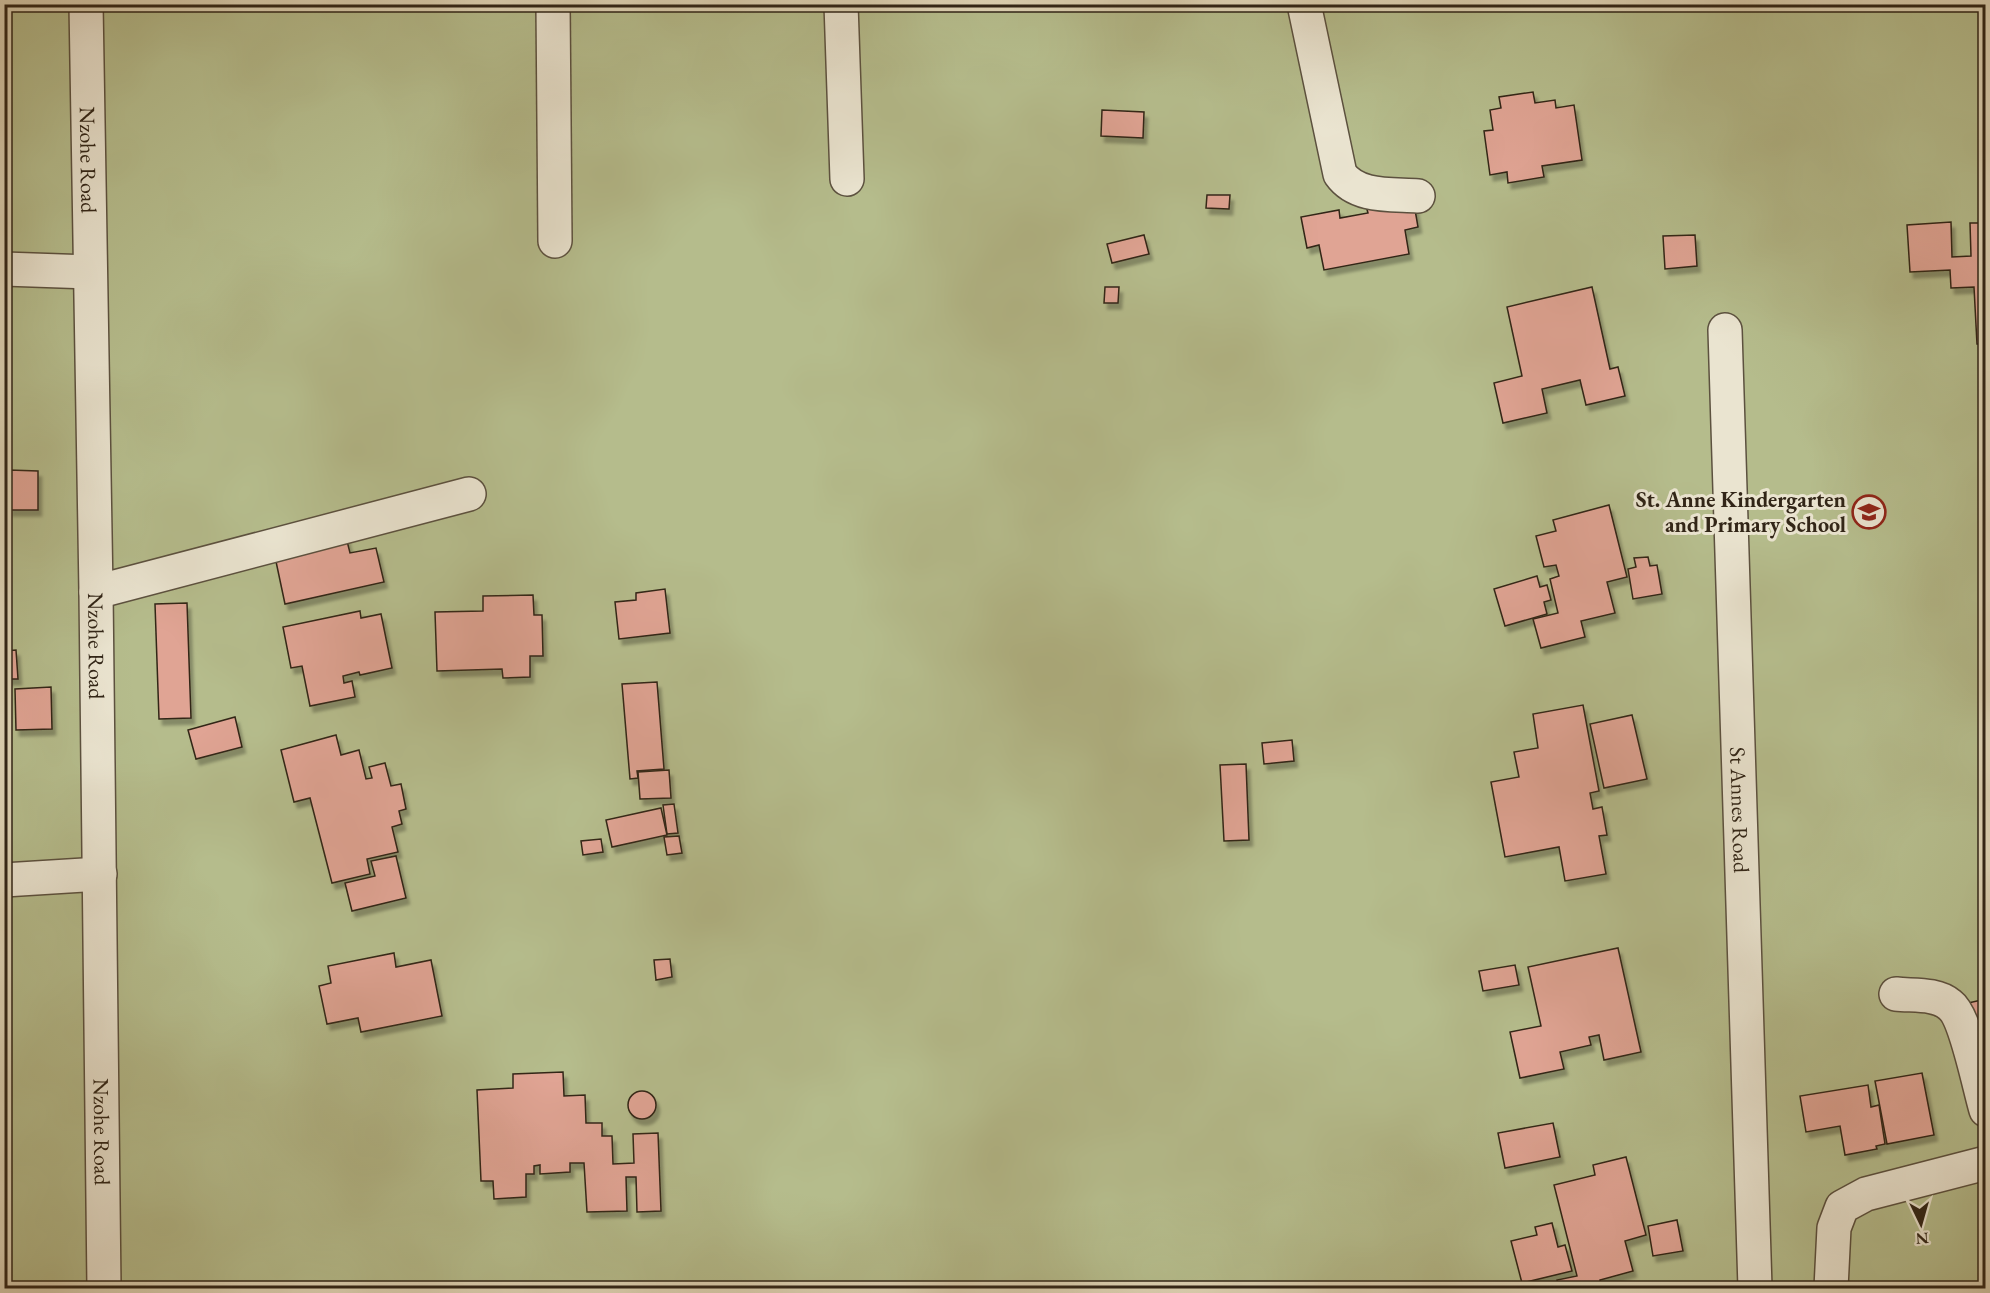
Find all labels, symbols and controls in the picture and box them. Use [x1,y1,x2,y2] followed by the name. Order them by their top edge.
[73,106,104,214] street label: Nzohe Road
[1636,485,1847,539] place label: St. Anne Kindergarten and Primary School
[1851,494,1887,530] school or university icon: St. Anne Kindergarten and Primary School
[82,592,112,700] street label: Nzohe Road
[1724,746,1757,874] street label: St Annes Road
[87,1078,117,1186] street label: Nzohe Road
[1891,1194,1951,1254] north arrow
[1915,1227,1930,1249] text: N

